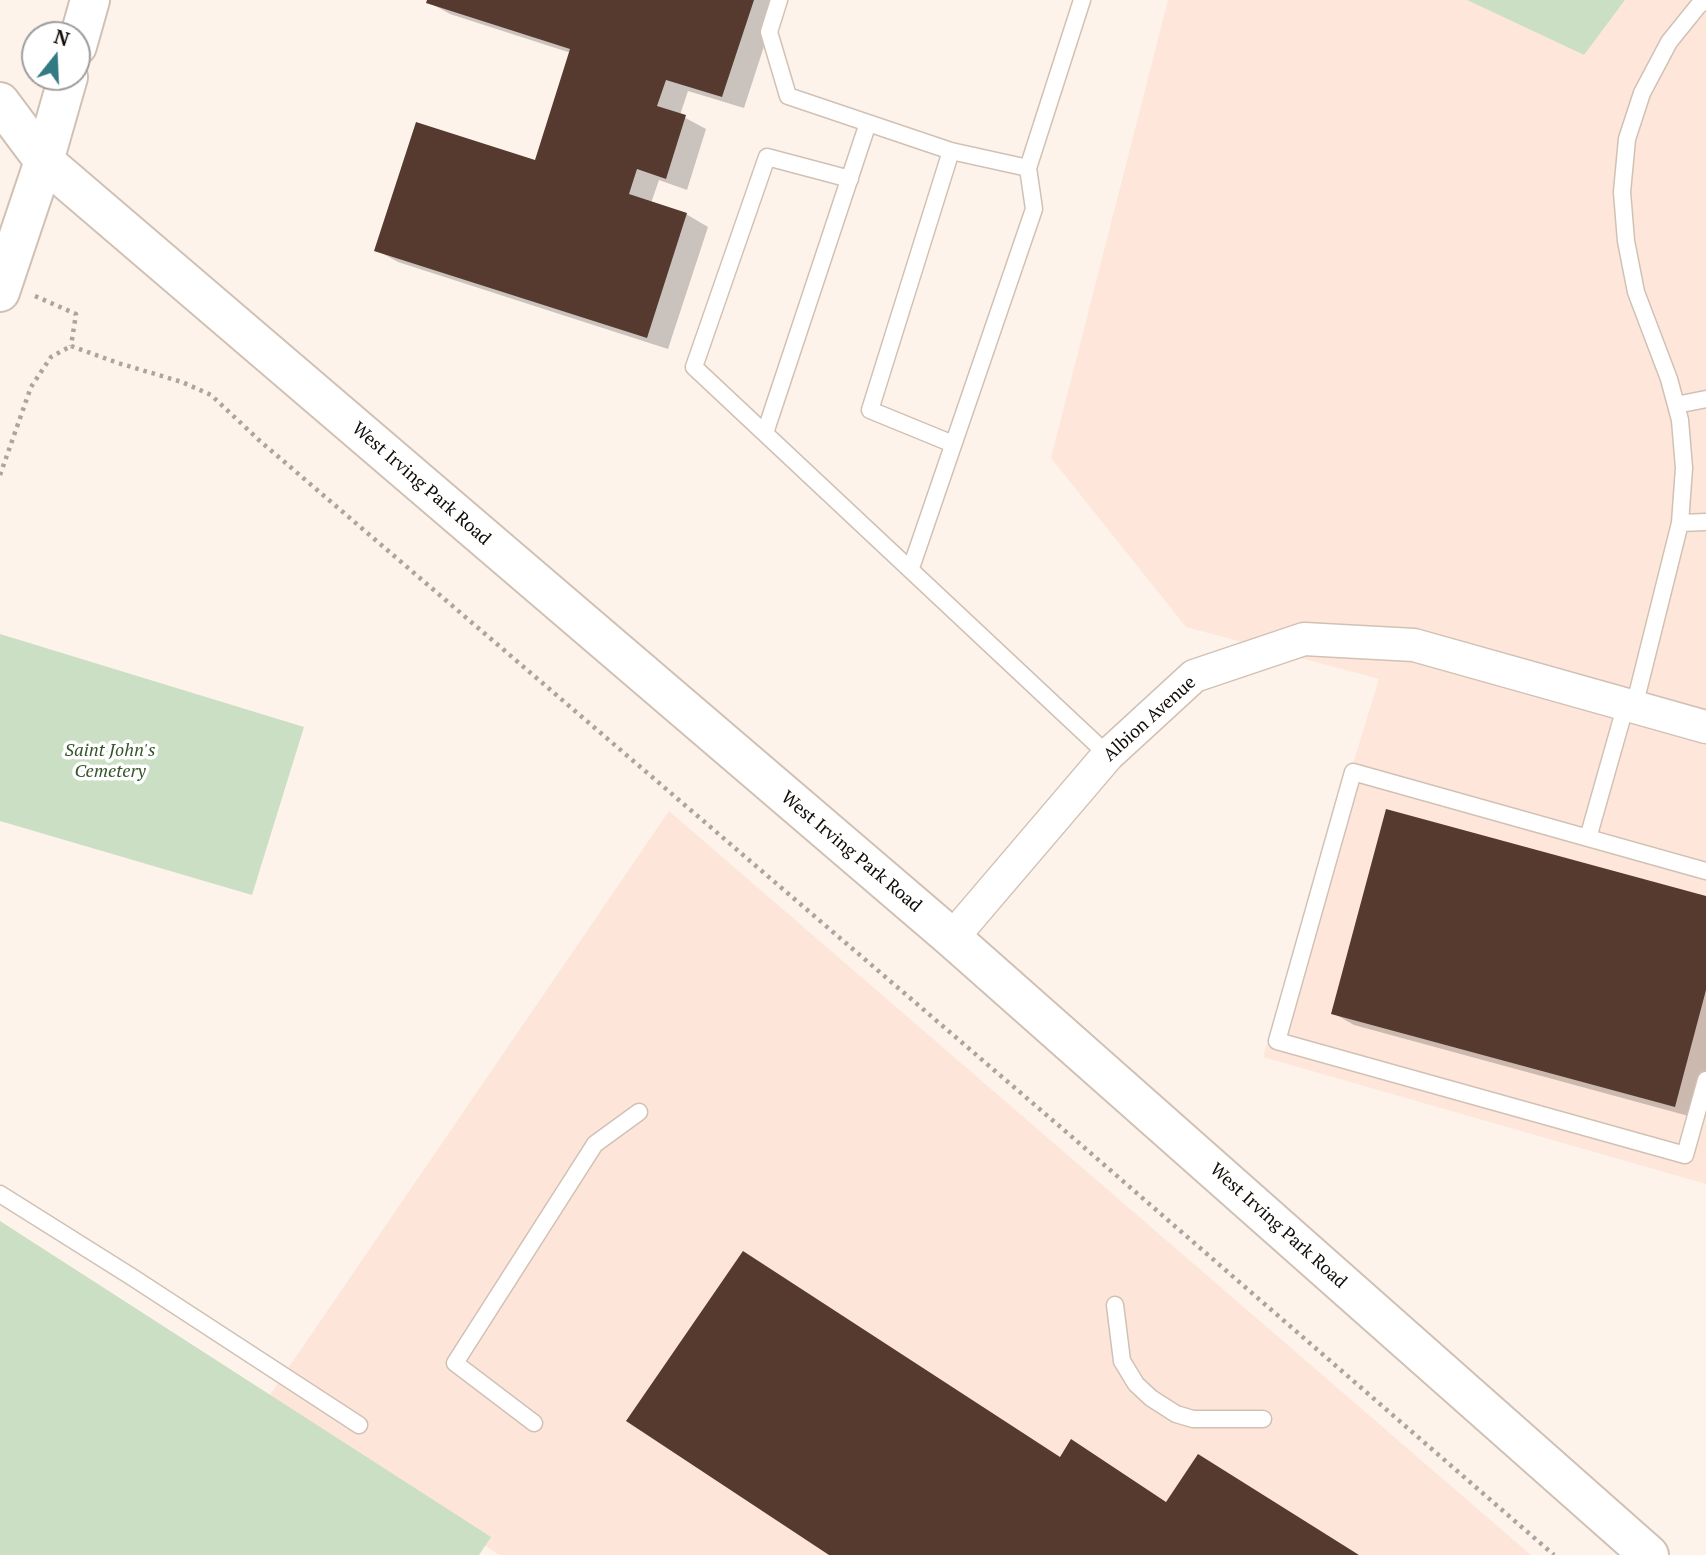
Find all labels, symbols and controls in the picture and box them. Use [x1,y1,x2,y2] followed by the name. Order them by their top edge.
[21,21,91,91] north arrow
[51,23,73,52] text: N
[347,418,495,550] street label: West Irving Park Road
[1099,672,1201,766] street label: Albion Avenue
[65,740,155,782] park label: Saint John's Cemetery
[776,787,926,917] street label: West Irving Park Road
[1205,1159,1351,1293] street label: West Irving Park Road

